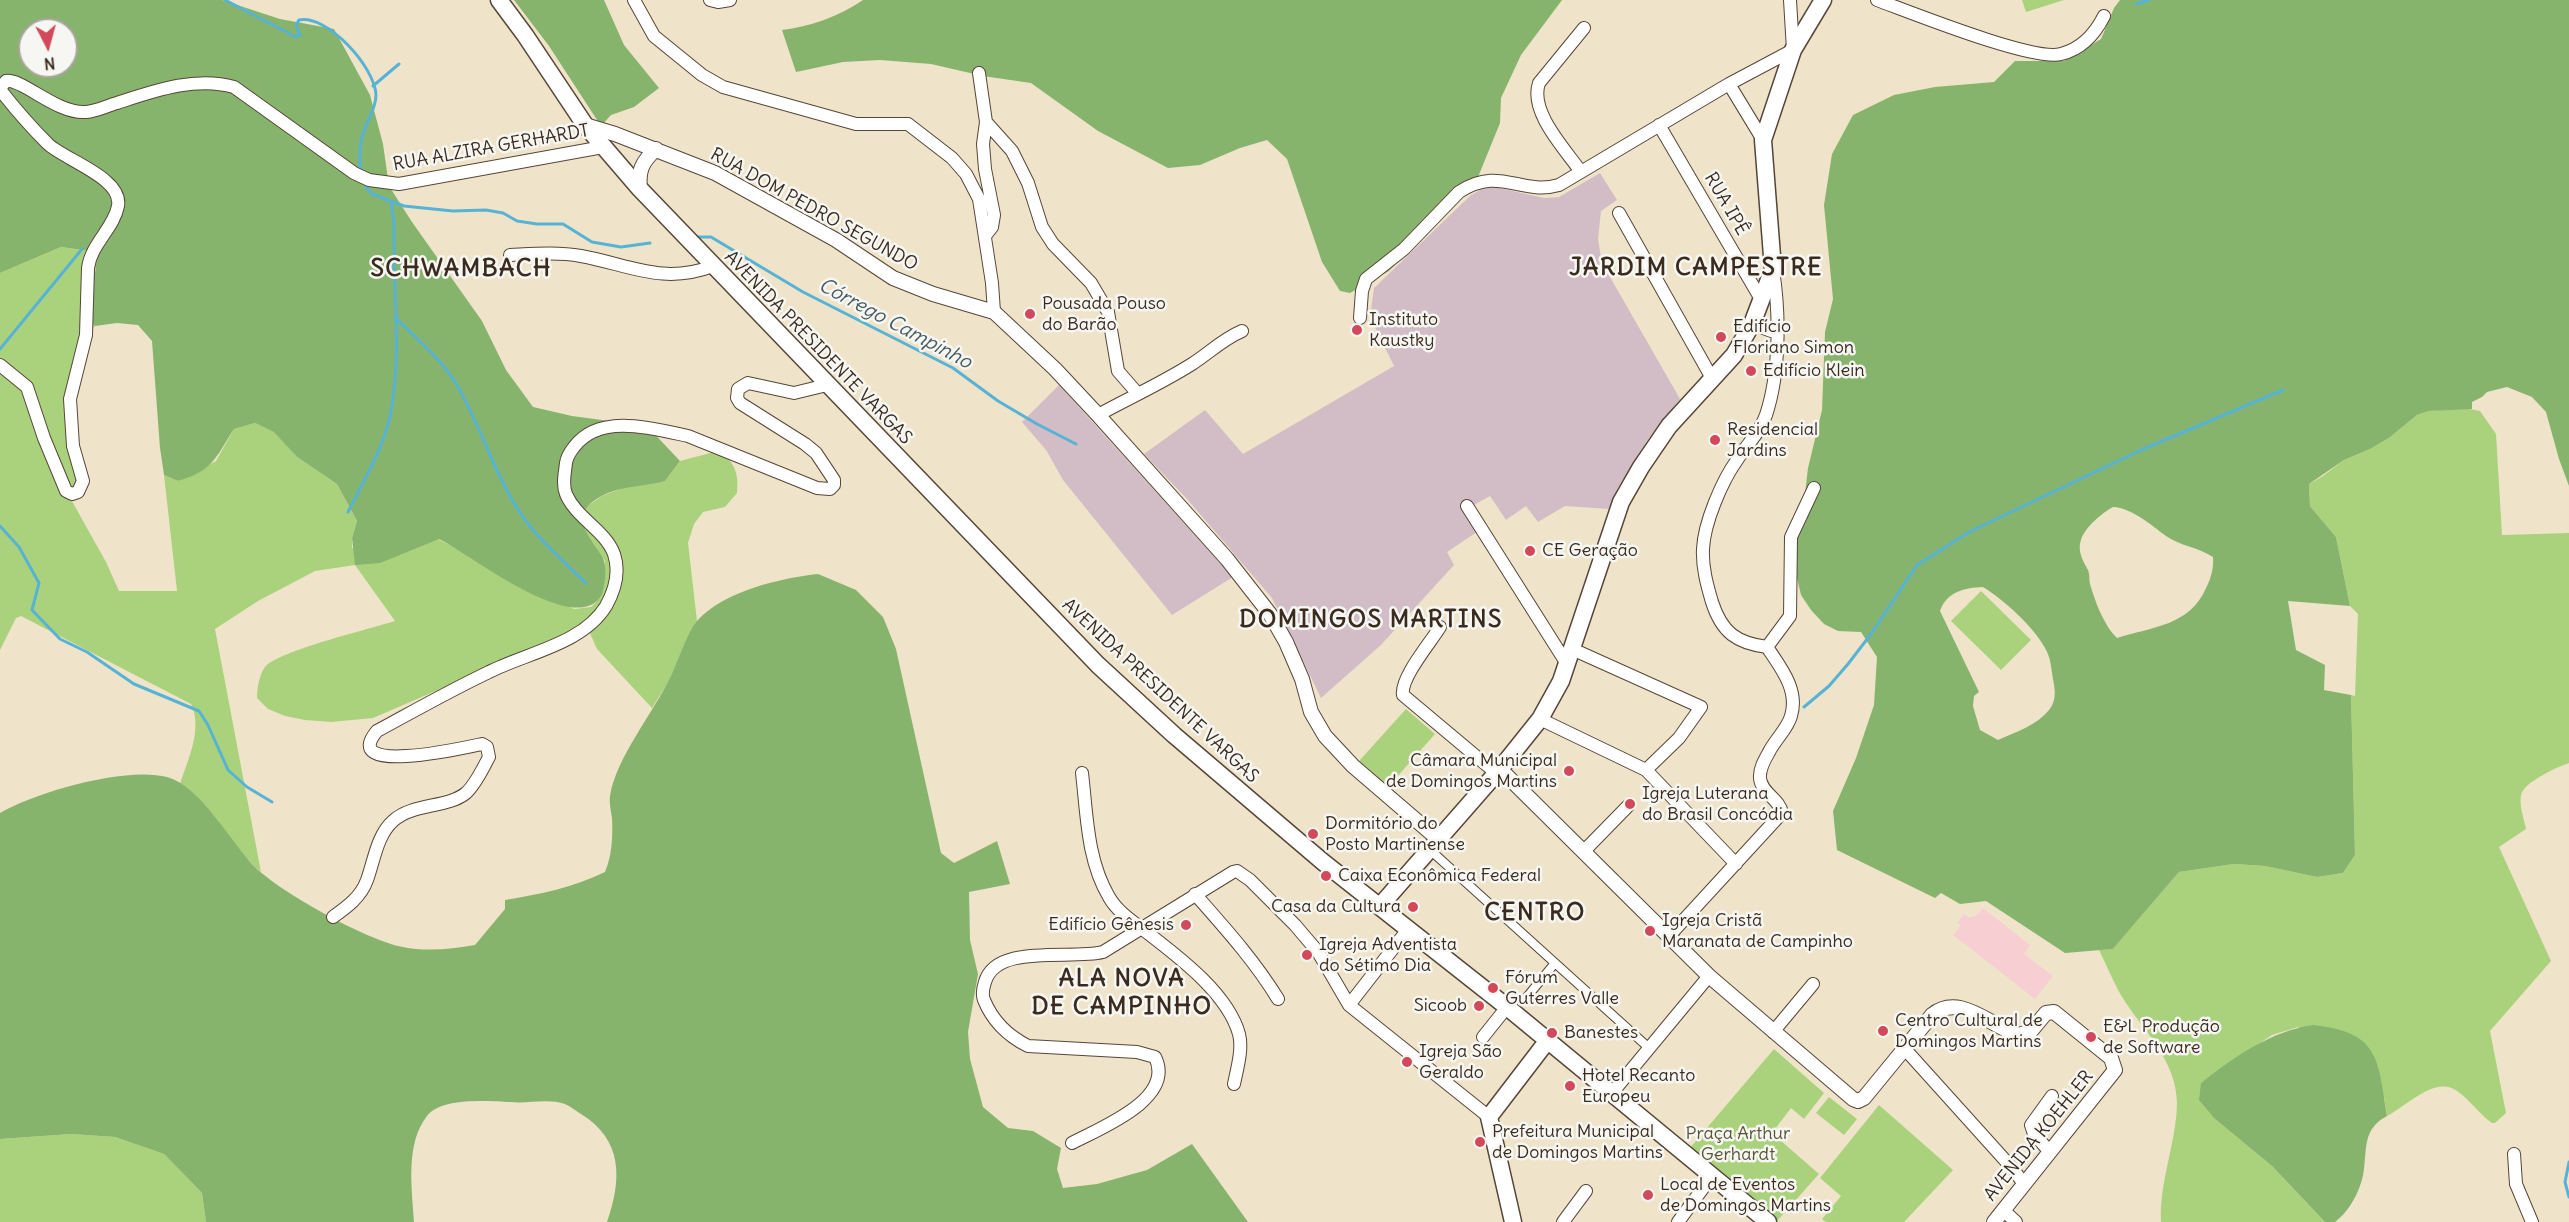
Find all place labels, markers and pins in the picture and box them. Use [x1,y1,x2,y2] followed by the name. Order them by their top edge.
[1042,293,1166,336] place label: Pousada Pouso do Barão
[1023,307,1037,321] marker: Pousada Pouso do Barão
[1369,309,1438,352] place label: Instituto Kaustky
[1733,316,1854,358] place label: Edifício Floriano Simon
[1350,323,1364,337] marker: Instituto Kaustky
[1714,330,1728,344] marker: Edifício Floriano Simon
[1763,360,1865,382] place label: Edifício Klein
[1744,364,1758,378] marker: Edifício Klein
[1727,419,1818,462] place label: Residencial Jardins
[1708,433,1722,447] marker: Residencial Jardins
[1542,540,1638,562] place label: CE Geração
[1523,544,1537,558] marker: CE Geração
[1386,750,1557,792] place label: Câmara Municipal de Domingos Martins
[1562,764,1576,778] marker: Câmara Municipal de Domingos Martins
[1642,783,1793,826] place label: Igreja Luterana do Brasil Concódia
[1623,797,1637,811] marker: Igreja Luterana do Brasil Concódia
[1325,813,1465,856] place label: Dormitório do Posto Martinense
[1306,827,1320,841] marker: Dormitório do Posto Martinense
[1338,865,1541,887] place label: Caixa Econômica Federal
[1319,869,1333,883] marker: Caixa Econômica Federal
[1271,896,1401,918] place label: Casa da Cultura
[1406,900,1420,914] marker: Casa da Cultura
[1662,910,1853,952] place label: Igreja Cristã Maranata de Campinho
[1048,914,1174,936] place label: Edifício Gênesis
[1179,918,1193,932] marker: Edifício Gênesis
[1643,924,1657,938] marker: Igreja Cristã Maranata de Campinho
[1319,934,1457,976] place label: Igreja Adventista do Sétimo Dia
[1300,948,1314,962] marker: Igreja Adventista do Sétimo Dia
[1505,967,1619,1010] place label: Fórum Guterres Valle
[1486,981,1500,995] marker: Fórum Guterres Valle
[1414,995,1467,1017] place label: Sicoob
[1472,999,1486,1013] marker: Sicoob
[1895,1010,2043,1052] place label: Centro Cultural de Domingos Martins
[2103,1016,2220,1058] place label: E&L Produção de Software
[1564,1022,1638,1044] place label: Banestes
[1876,1024,1890,1038] marker: Centro Cultural de Domingos Martins
[1545,1026,1559,1040] marker: Banestes
[2084,1030,2098,1044] marker: E&L Produção de Software
[1419,1041,1502,1084] place label: Igreja São Geraldo
[1400,1055,1414,1069] marker: Igreja São Geraldo
[1582,1065,1695,1108] place label: Hotel Recanto Europeu
[1563,1079,1577,1093] marker: Hotel Recanto Europeu
[1492,1121,1663,1164] place label: Prefeitura Municipal de Domingos Martins
[1473,1135,1487,1149] marker: Prefeitura Municipal de Domingos Martins
[1660,1174,1831,1216] place label: Local de Eventos de Domingos Martins
[1641,1188,1655,1202] marker: Local de Eventos de Domingos Martins

